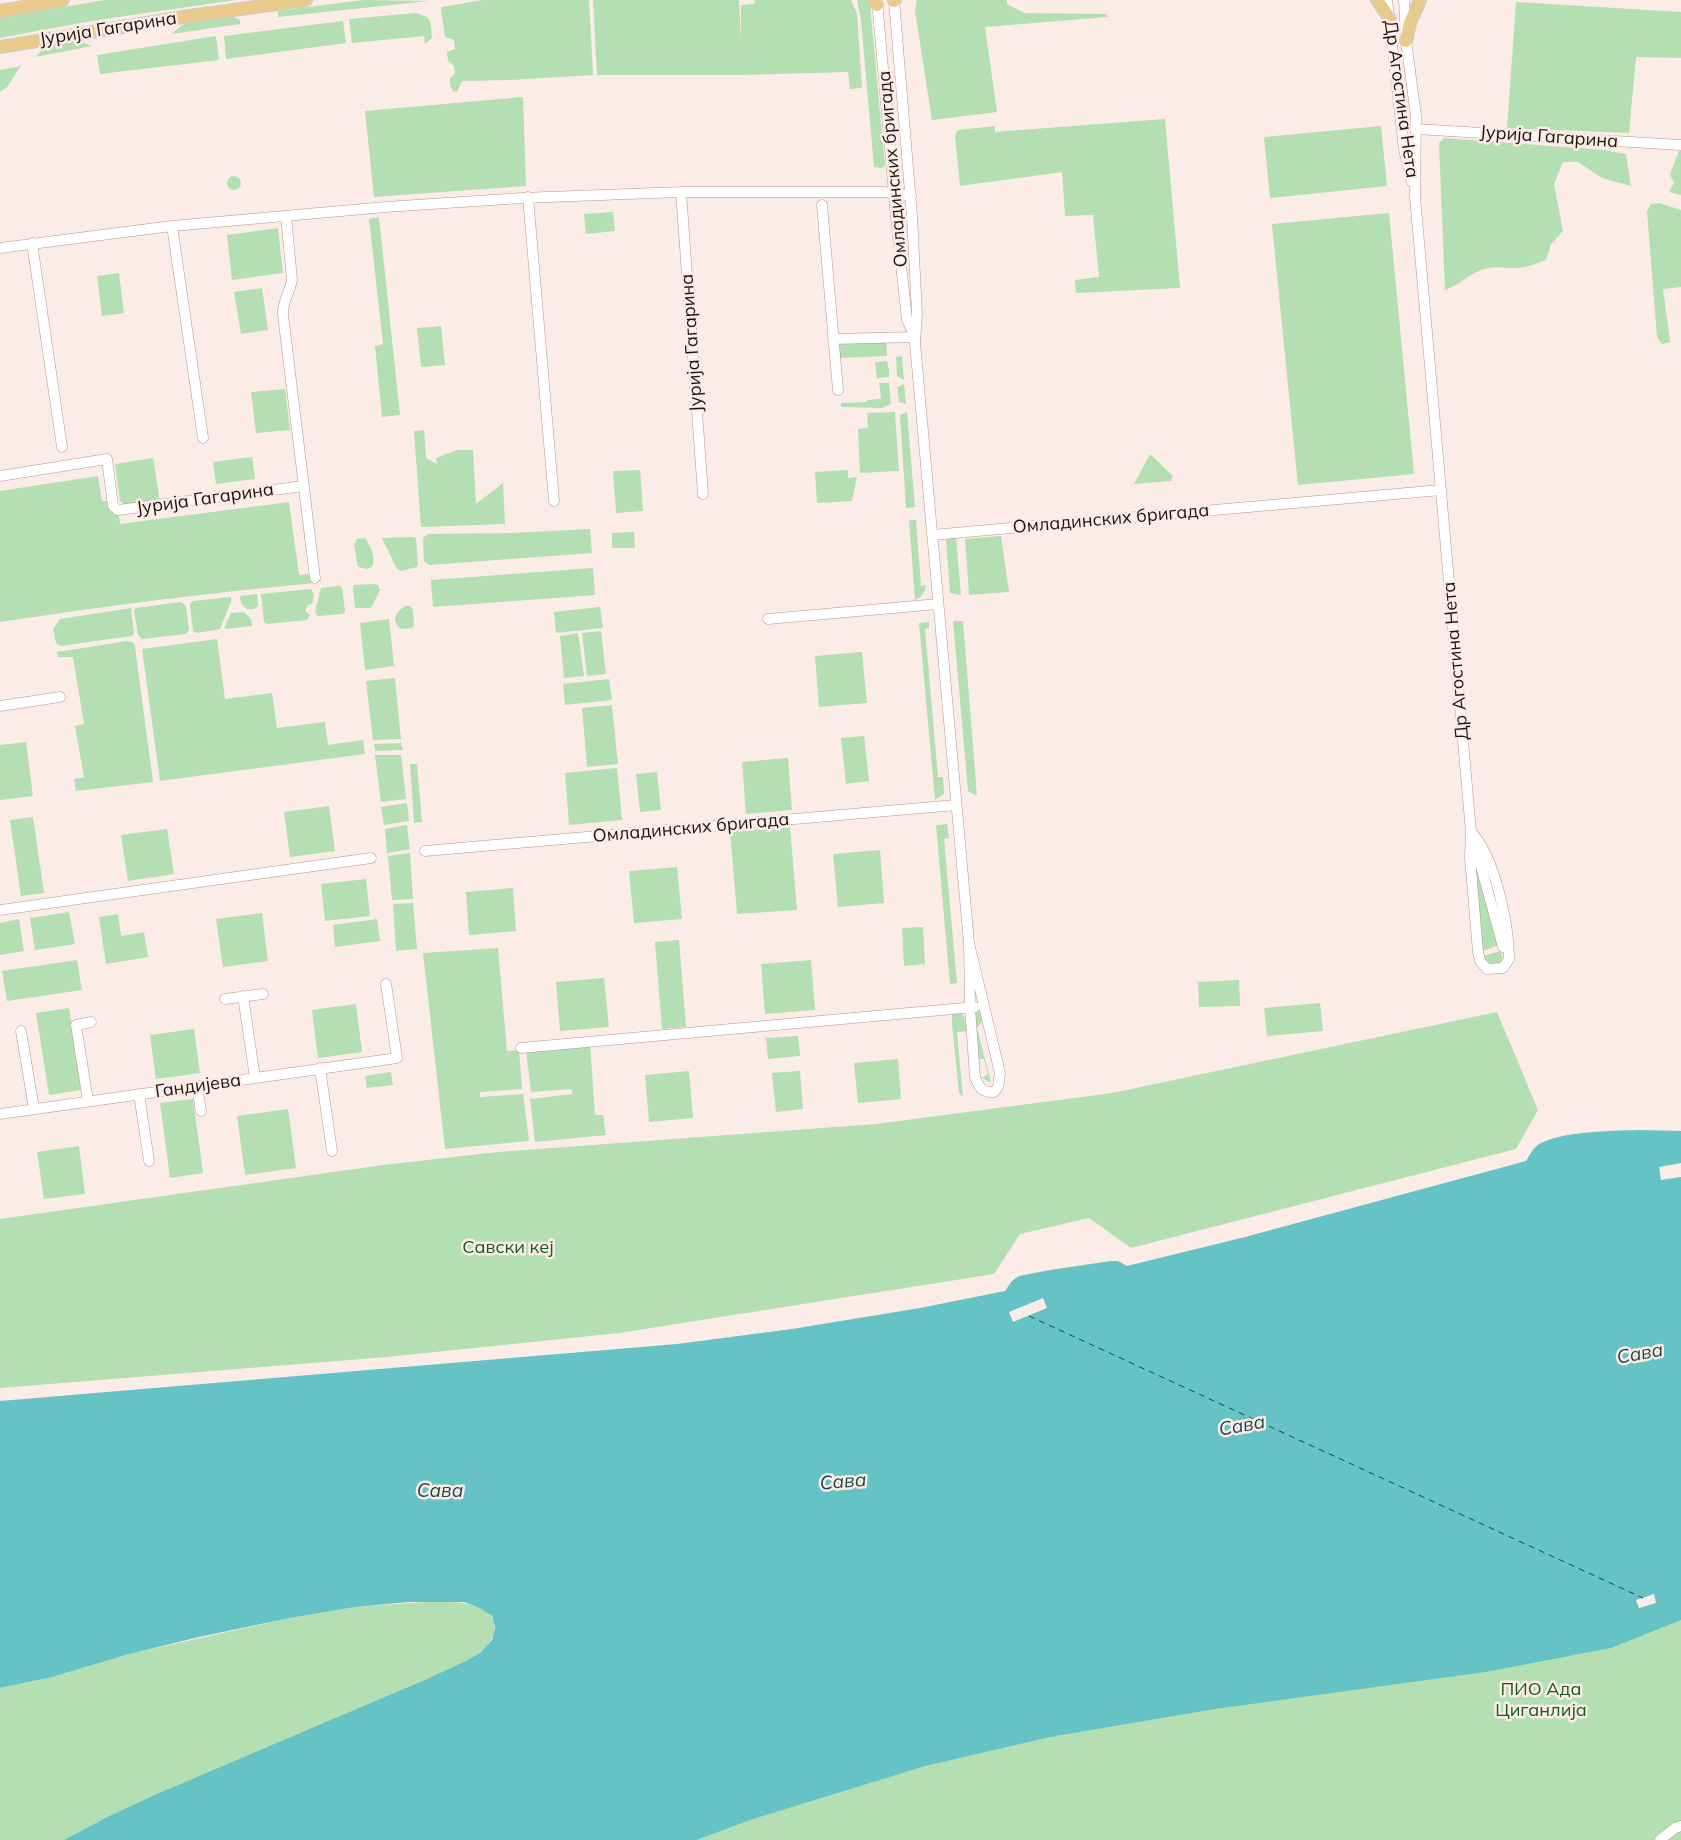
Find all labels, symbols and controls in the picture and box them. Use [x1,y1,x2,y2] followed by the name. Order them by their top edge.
[38,8,178,50] street label: Јурија Гагарина
[1379,19,1423,179] street label: Др Агостина Нета
[874,70,912,268] street label: Омладинских бригада
[1479,121,1619,153] street label: Јурија Гагарина
[676,273,708,413] street label: Јурија Гагарина
[135,479,275,519] street label: Јурија Гагарина
[1012,500,1210,538] street label: Омладинских бригада
[1438,581,1474,741] street label: Др Агостина Нета
[592,809,790,847] street label: Омладинских бригада
[154,1069,242,1103] street label: Гандијева
[462,1237,554,1259] park label: Савски кеј
[1615,1339,1665,1369] water label: Сава
[1217,1411,1267,1441] water label: Сава
[819,1469,867,1495] water label: Сава
[417,1480,463,1502] water label: Сава
[1495,1679,1587,1722] park label: ПИО Ада Циганлија

